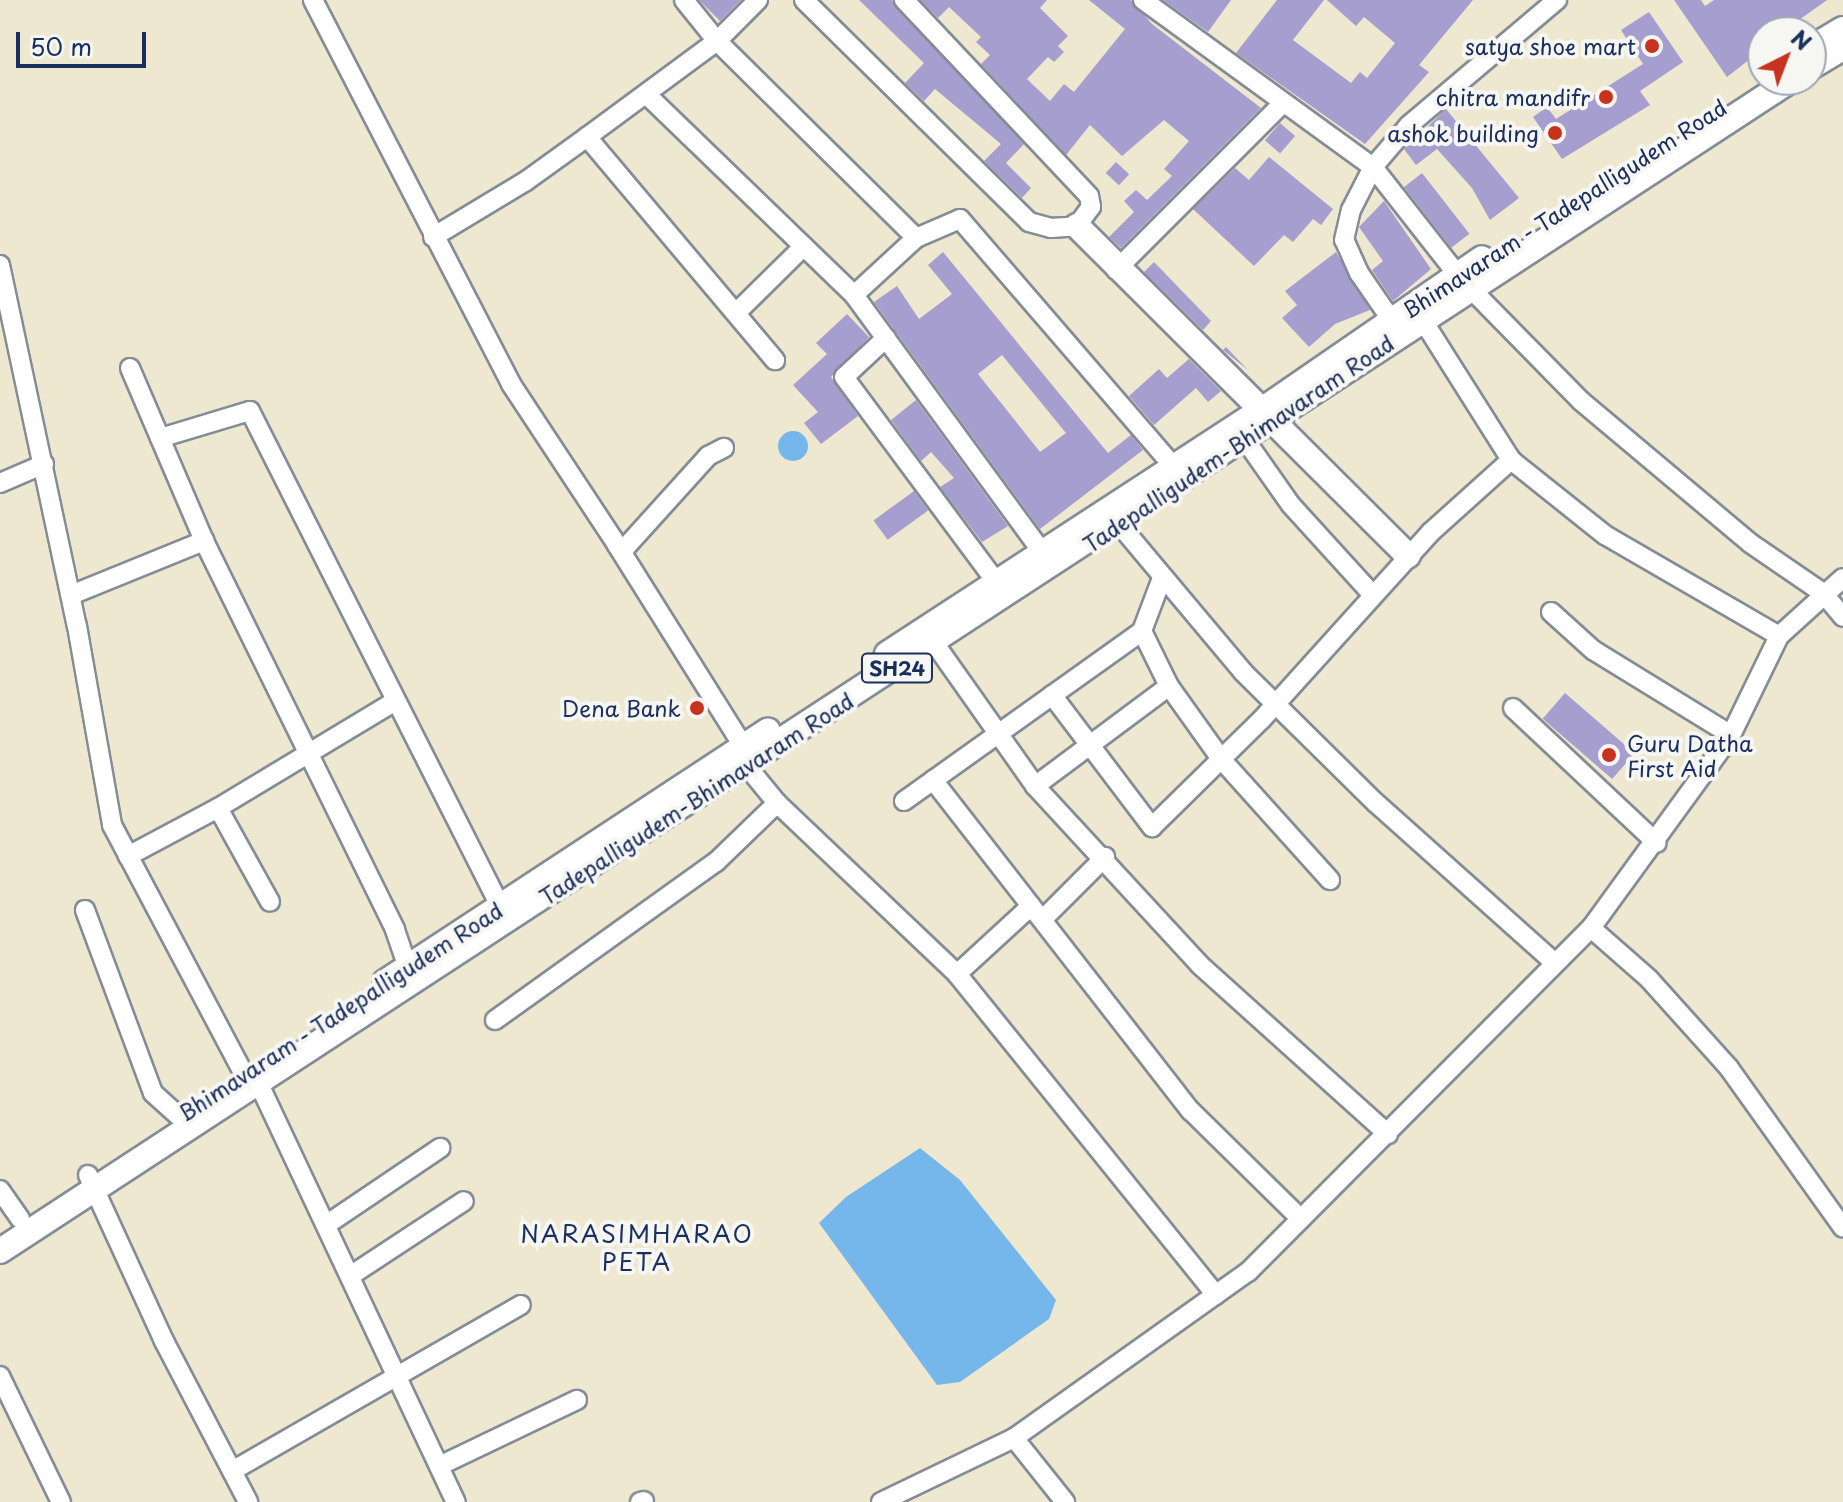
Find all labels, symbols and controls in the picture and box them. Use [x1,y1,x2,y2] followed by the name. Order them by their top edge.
[20,16,150,66] scale bar
[1747,16,1827,96] north arrow
[1785,21,1820,57] text: N
[30,28,92,64] text: 50 m
[1464,33,1636,59] place label: satya shoe mart
[1643,37,1661,55] marker: satya shoe mart
[1436,84,1590,110] place label: chitra mandifr
[1597,88,1615,106] marker: chitra mandifr
[1396,92,1732,324] street label: Bhimavaram - Tadepalligudem Road
[1387,120,1539,146] place label: ashok building
[1546,124,1564,142] marker: ashok building
[1078,329,1398,557] street label: Tadepalligudem-Bhimavaram Road
[859,652,935,684] road number: SH24
[534,686,858,910] street label: Tadepalligudem-Bhimavaram Road
[563,695,681,721] place label: Dena Bank
[688,699,706,717] marker: Dena Bank
[1627,729,1753,780] place label: Guru Datha First Aid
[1598,744,1620,766] marker: Guru Datha First Aid
[172,895,508,1127] street label: Bhimavaram - Tadepalligudem Road
[521,1220,753,1276] district label: NARASIMHARAO PETA

